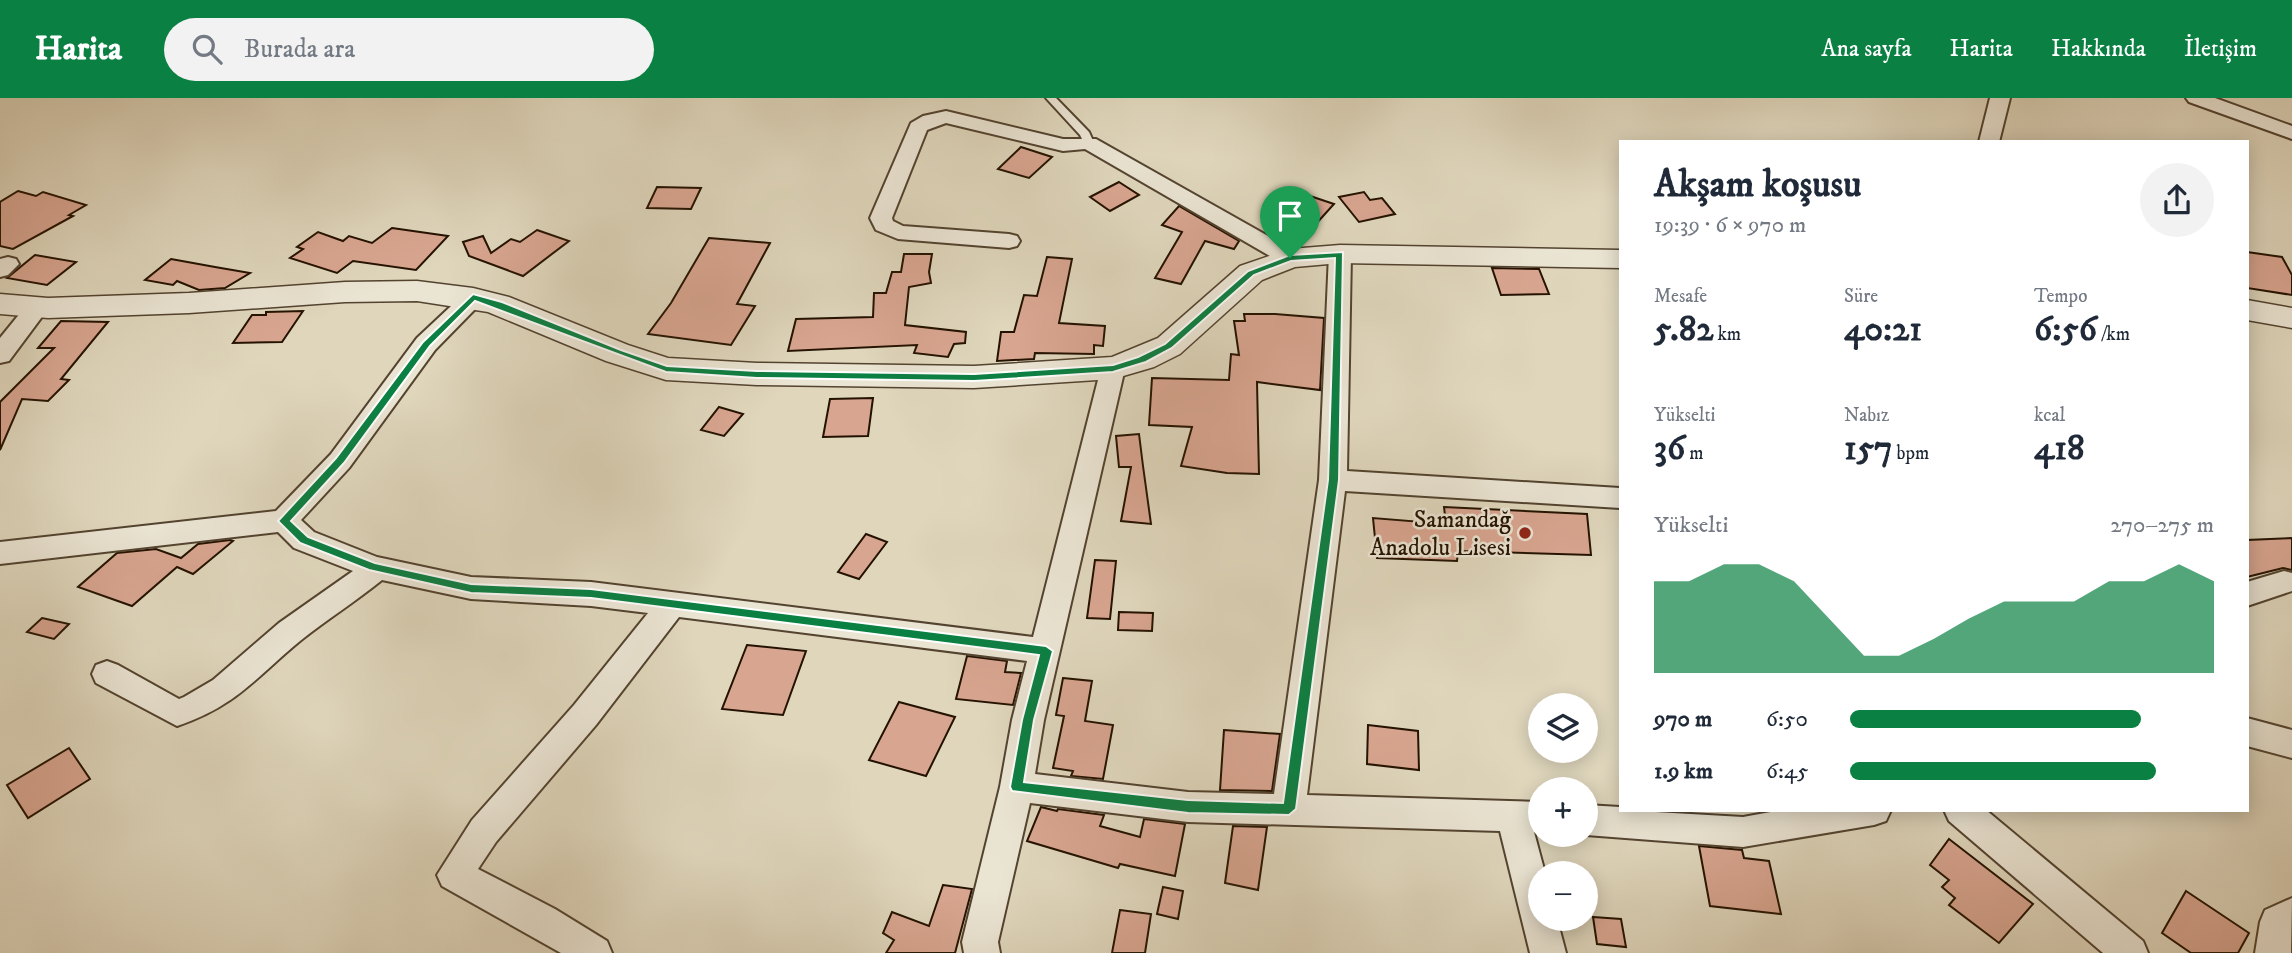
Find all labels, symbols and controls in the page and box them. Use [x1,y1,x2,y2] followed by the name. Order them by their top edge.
[164,18,654,81] search box
[35,29,122,70] text: Harita
[188,30,226,68] icon: search
[244,33,355,66] text: Burada ara
[1821,34,1912,64] text: Ana sayfa
[1950,34,2013,64] text: Harita
[2051,34,2146,64] text: Hakkında
[2184,34,2257,64] text: İletişim
[1654,161,1862,209] text: Akşam koşusu
[2140,163,2214,237] button: share
[1260,186,1320,258] pin
[1271,197,1309,235] icon: arrive
[1654,211,1806,240] text: 19:39 · 6 × 970 m
[1654,285,1707,308] text: Mesafe
[1844,285,1878,308] text: Süre
[2034,285,2087,308] text: Tempo
[1654,308,1713,352] text: 5.82
[1844,308,1922,352] text: 40:21
[2034,308,2097,352] text: 6:56
[1713,323,1741,346] text: km
[2097,323,2130,346] text: /km
[1654,404,1715,427] text: Yükselti
[1844,404,1889,427] text: Nabız
[2034,404,2065,427] text: kcal
[1654,427,1685,471] text: 36
[1844,427,1892,471] text: 157
[2034,427,2085,471] text: 418
[1685,442,1704,465] text: m
[1892,442,1929,465] text: bpm
[1370,505,1511,563] place label: Samandağ Anadolu Lisesi
[1654,511,1728,540] text: Yükselti
[2110,511,2214,540] text: 270–275 m
[1517,525,1533,541] marker: Samandağ Anadolu Lisesi
[1528,693,1598,931] map controls
[1528,693,1598,763] button: layers
[1654,705,1712,734] text: 970 m
[1766,705,1808,734] text: 6:50
[1654,757,1713,786] text: 1.9 km
[1766,757,1809,786] text: 6:45
[1528,777,1598,847] button: +
[1528,861,1598,931] button: −

